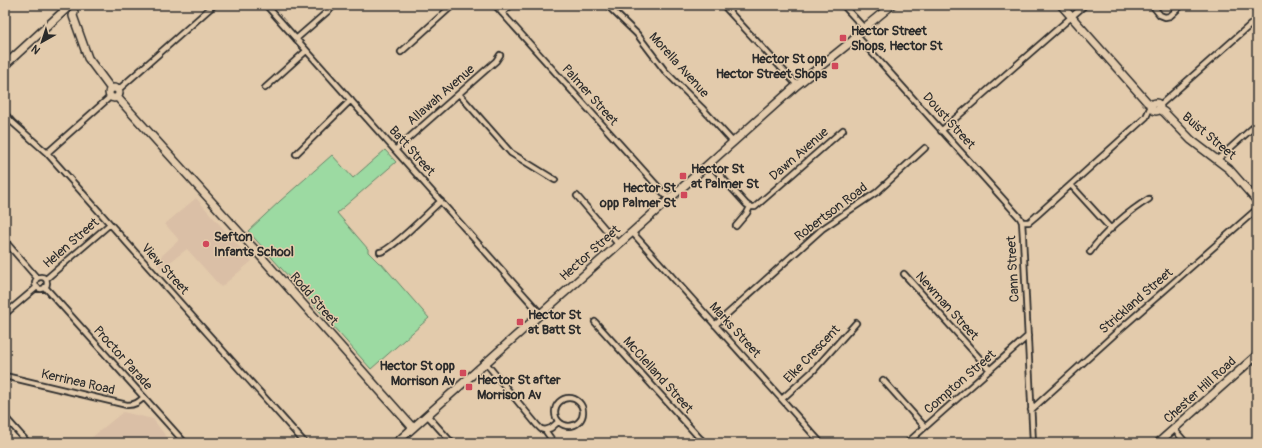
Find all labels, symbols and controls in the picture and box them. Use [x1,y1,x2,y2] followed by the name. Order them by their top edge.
[22,22,62,62] north arrow
[851,23,943,54] place label: Hector Street Shops, Hector St
[646,29,713,101] street label: Morella Avenue
[838,33,848,43] marker: Hector Street Shops, Hector St
[29,42,43,57] text: N
[716,51,827,82] place label: Hector St opp Hector Street Shops
[404,61,479,129] street label: Allawah Avenue
[558,61,622,129] street label: Palmer Street
[830,61,840,71] marker: Hector St opp Hector Street Shops
[919,89,979,153] street label: Doust Street
[1179,109,1240,164] street label: Buist Street
[385,123,439,180] street label: Batt Street
[766,124,832,184] street label: Dawn Avenue
[691,161,760,192] place label: Hector St at Palmer St
[678,171,688,181] marker: Hector St at Palmer St
[791,179,871,245] street label: Robertson Road
[599,180,677,211] place label: Hector St opp Palmer St
[679,190,689,200] marker: Hector St opp Palmer St
[40,214,103,272] street label: Helen Street
[557,221,624,284] street label: Hector Street
[214,229,294,260] place label: Sefton Infants School
[1003,235,1023,303] street label: Cann Street
[201,239,211,249] marker: Sefton Infants School
[138,240,193,298] street label: View Street
[1096,264,1177,337] street label: Strickland Street
[912,268,982,344] street label: Newman Street
[287,269,342,329] street label: Rodd Street
[706,299,765,362] street label: Marks Street
[528,307,582,338] place label: Hector St at Batt St
[515,317,525,327] marker: Hector St at Batt St
[780,321,844,386] street label: Elke Crescent
[90,323,156,394] street label: Proctor Parade
[620,334,697,417] street label: McClelland Street
[921,346,1000,418] street label: Compton Street
[1160,353,1240,427] street label: Chester Hill Road
[380,358,455,389] place label: Hector St opp Morrison Av
[40,366,116,398] street label: Kerrinea Road
[458,368,468,378] marker: Hector St opp Morrison Av
[477,372,561,403] place label: Hector St after Morrison Av
[464,382,474,392] marker: Hector St after Morrison Av

